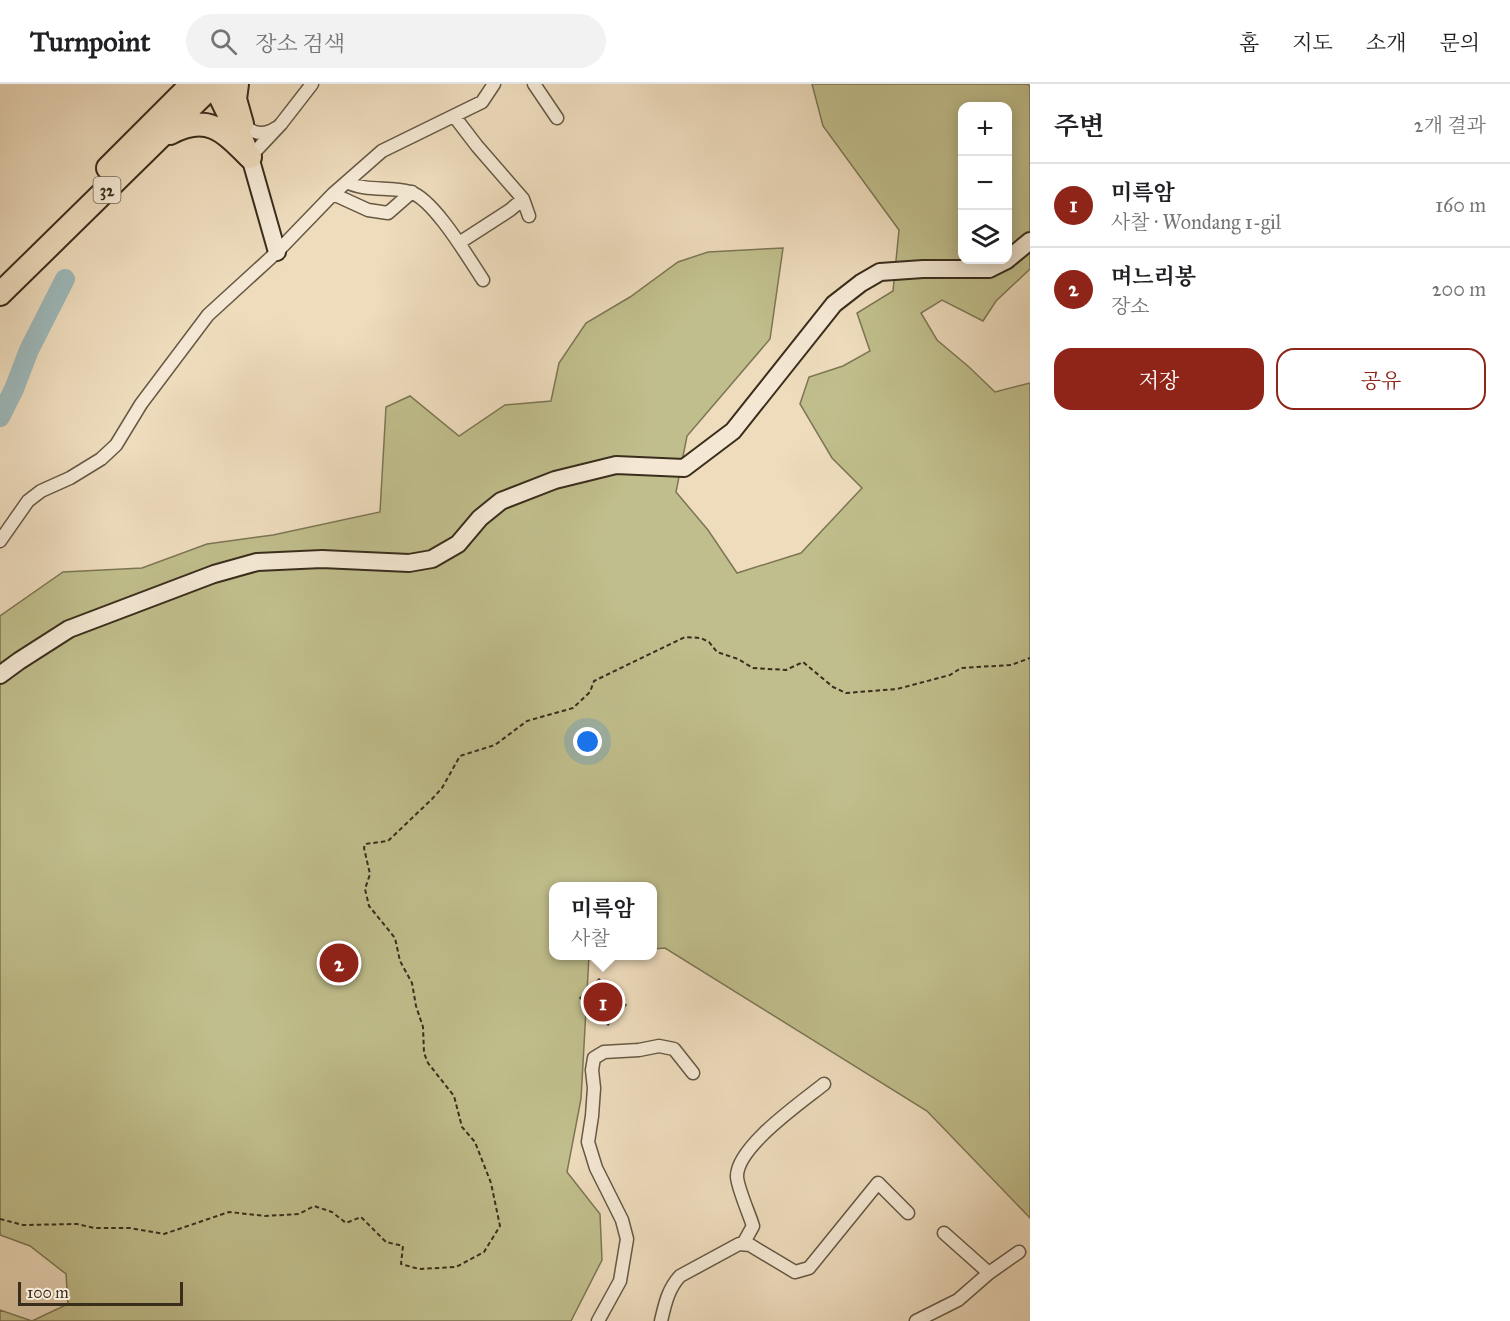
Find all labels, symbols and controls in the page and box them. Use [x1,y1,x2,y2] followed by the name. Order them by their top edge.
[186,14,606,68] search box
[30,24,150,59] text: Turnpoint
[207,25,240,58] icon: search
[255,30,345,57] text: 장소 검색
[1239,30,1259,56] text: 홈
[1292,30,1333,56] text: 지도
[1366,30,1406,56] text: 소개
[1439,30,1480,56] text: 문의
[958,102,1012,264] map controls
[958,102,1012,156] button: +
[1054,110,1104,142] text: 주변
[1414,113,1486,137] text: 2개 결과
[958,156,1012,210] button: −
[94,177,120,203] road number: 32
[1111,179,1175,206] text: 미륵암
[1070,193,1077,217] text: 1
[1435,193,1486,217] text: 160 m
[958,210,1012,264] button: layers
[1111,210,1281,234] text: 사찰 · Wondang 1-gil
[1111,263,1196,290] text: 며느리봉
[1069,277,1078,301] text: 2
[1432,277,1486,301] text: 200 m
[1111,294,1150,318] text: 장소
[1054,348,1264,410] button: 저장
[1276,348,1486,410] button: 공유
[573,727,602,756] your location
[549,882,657,960] popup
[571,895,635,922] text: 미륵암
[571,926,610,950] text: 사찰
[320,940,358,986] pin: 2
[584,980,622,1024] pin: 1
[18,1279,183,1306] scale bar
[27,1283,69,1302] text: 100 m

